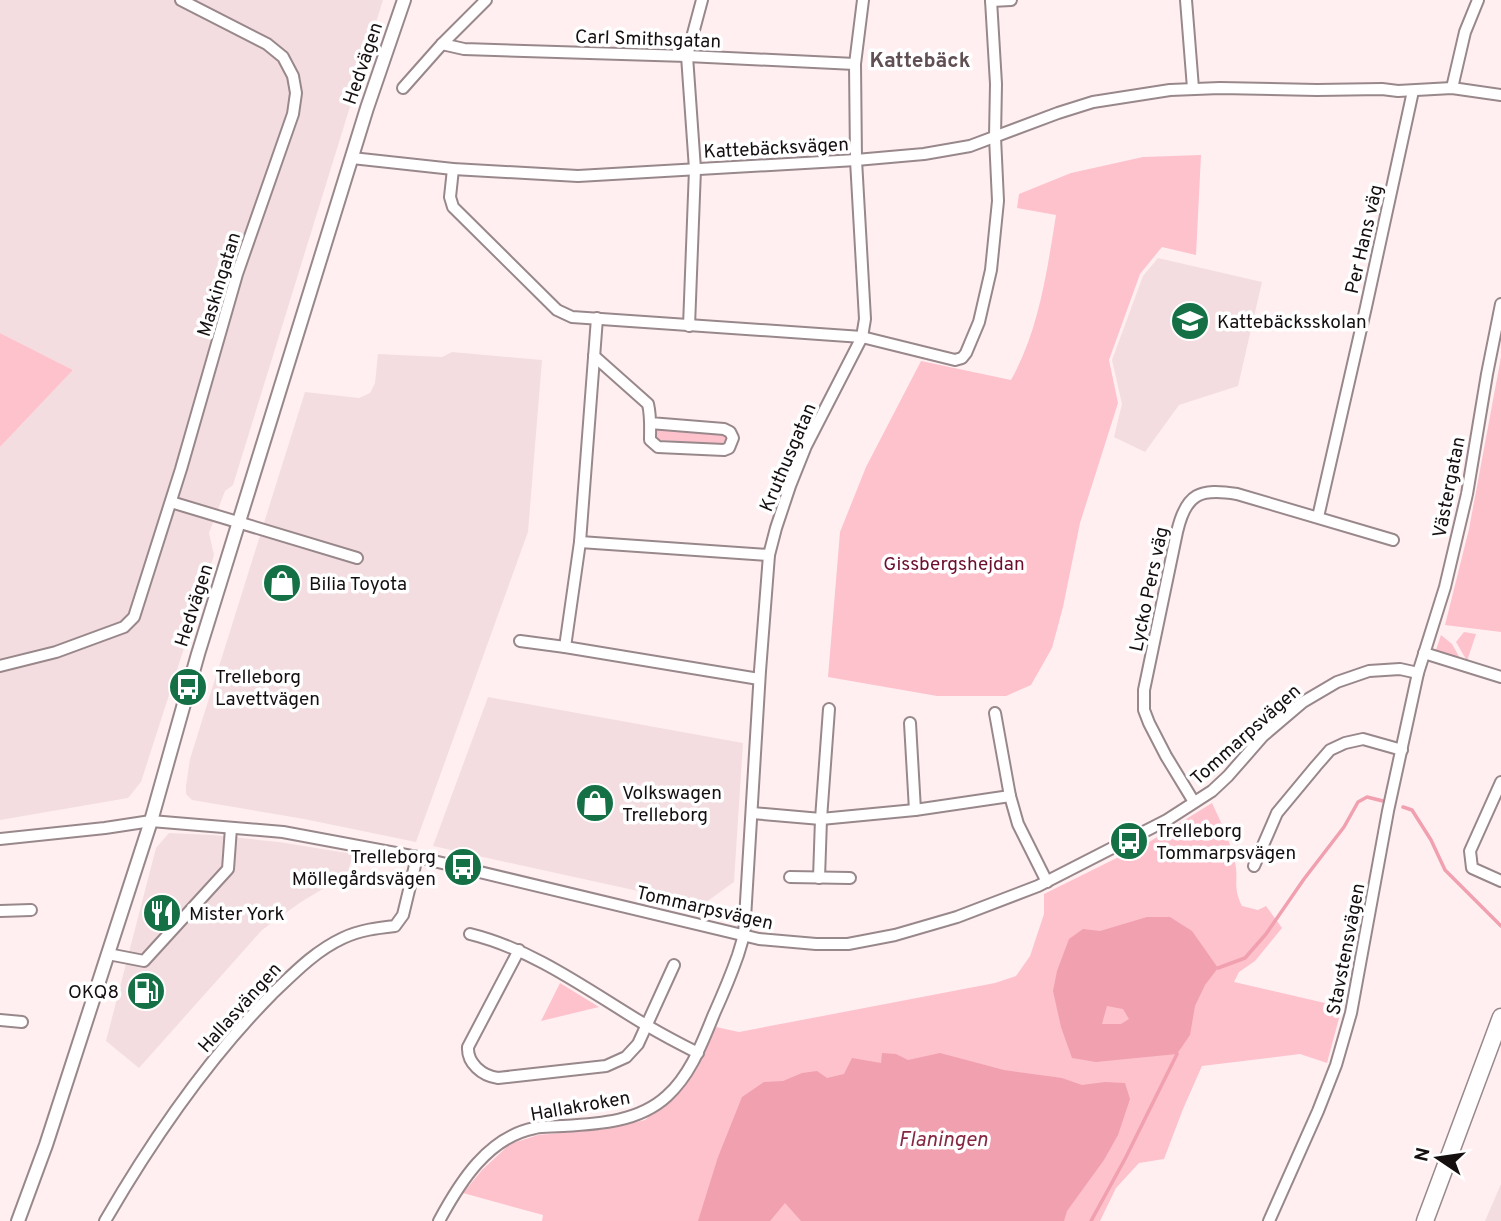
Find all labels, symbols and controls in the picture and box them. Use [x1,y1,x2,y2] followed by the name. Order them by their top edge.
[339,19,389,108] street label: Hedvägen
[574,25,721,55] street label: Carl Smithsgatan
[870,48,971,75] district label: Kattebäck
[703,133,849,165] street label: Kattebäcksvägen
[1341,182,1389,296] street label: Per Hans väg
[193,229,247,340] street label: Maskingatan
[1169,300,1211,342] school or university icon: Kattebäcksskolan
[1217,311,1367,335] place label: Kattebäcksskolan
[755,400,823,516] street label: Kruthusgatan
[1428,435,1472,540] street label: Västergatan
[1125,525,1175,654] street label: Lycko Pers väg
[883,553,1025,577] park label: Gissbergshejdan
[170,561,220,650] street label: Hedvägen
[261,562,303,604] shop icon: Bilia Toyota
[309,573,407,597] place label: Bilia Toyota
[167,666,209,708] bus stop icon: Trelleborg Lavettvägen
[215,666,320,712] place label: Trelleborg Lavettvägen
[1186,680,1306,791] street label: Tommarpsvägen
[574,782,616,824] shop icon: Volkswagen Trelleborg
[622,782,722,828] place label: Volkswagen Trelleborg
[1108,820,1150,862] bus stop icon: Trelleborg Tommarpsvägen
[1156,820,1296,866] place label: Trelleborg Tommarpsvägen
[292,846,436,892] place label: Trelleborg Möllegårdsvägen
[442,846,484,888] bus stop icon: Trelleborg Möllegårdsvägen
[634,881,776,936] street label: Tommarpsvägen
[1322,881,1372,1017] street label: Stavstensvägen
[141,892,183,934] restaurant icon: Mister York
[189,903,285,927] place label: Mister York
[194,958,287,1058] street label: Hallasvängen
[125,970,167,1012] fuel station icon: OKQ8
[68,981,119,1005] place label: OKQ8
[529,1086,632,1128] street label: Hallakroken
[1403,1123,1473,1193] north arrow
[898,1127,988,1154] water label: Flaningen
[1410,1145,1437,1164] text: N

